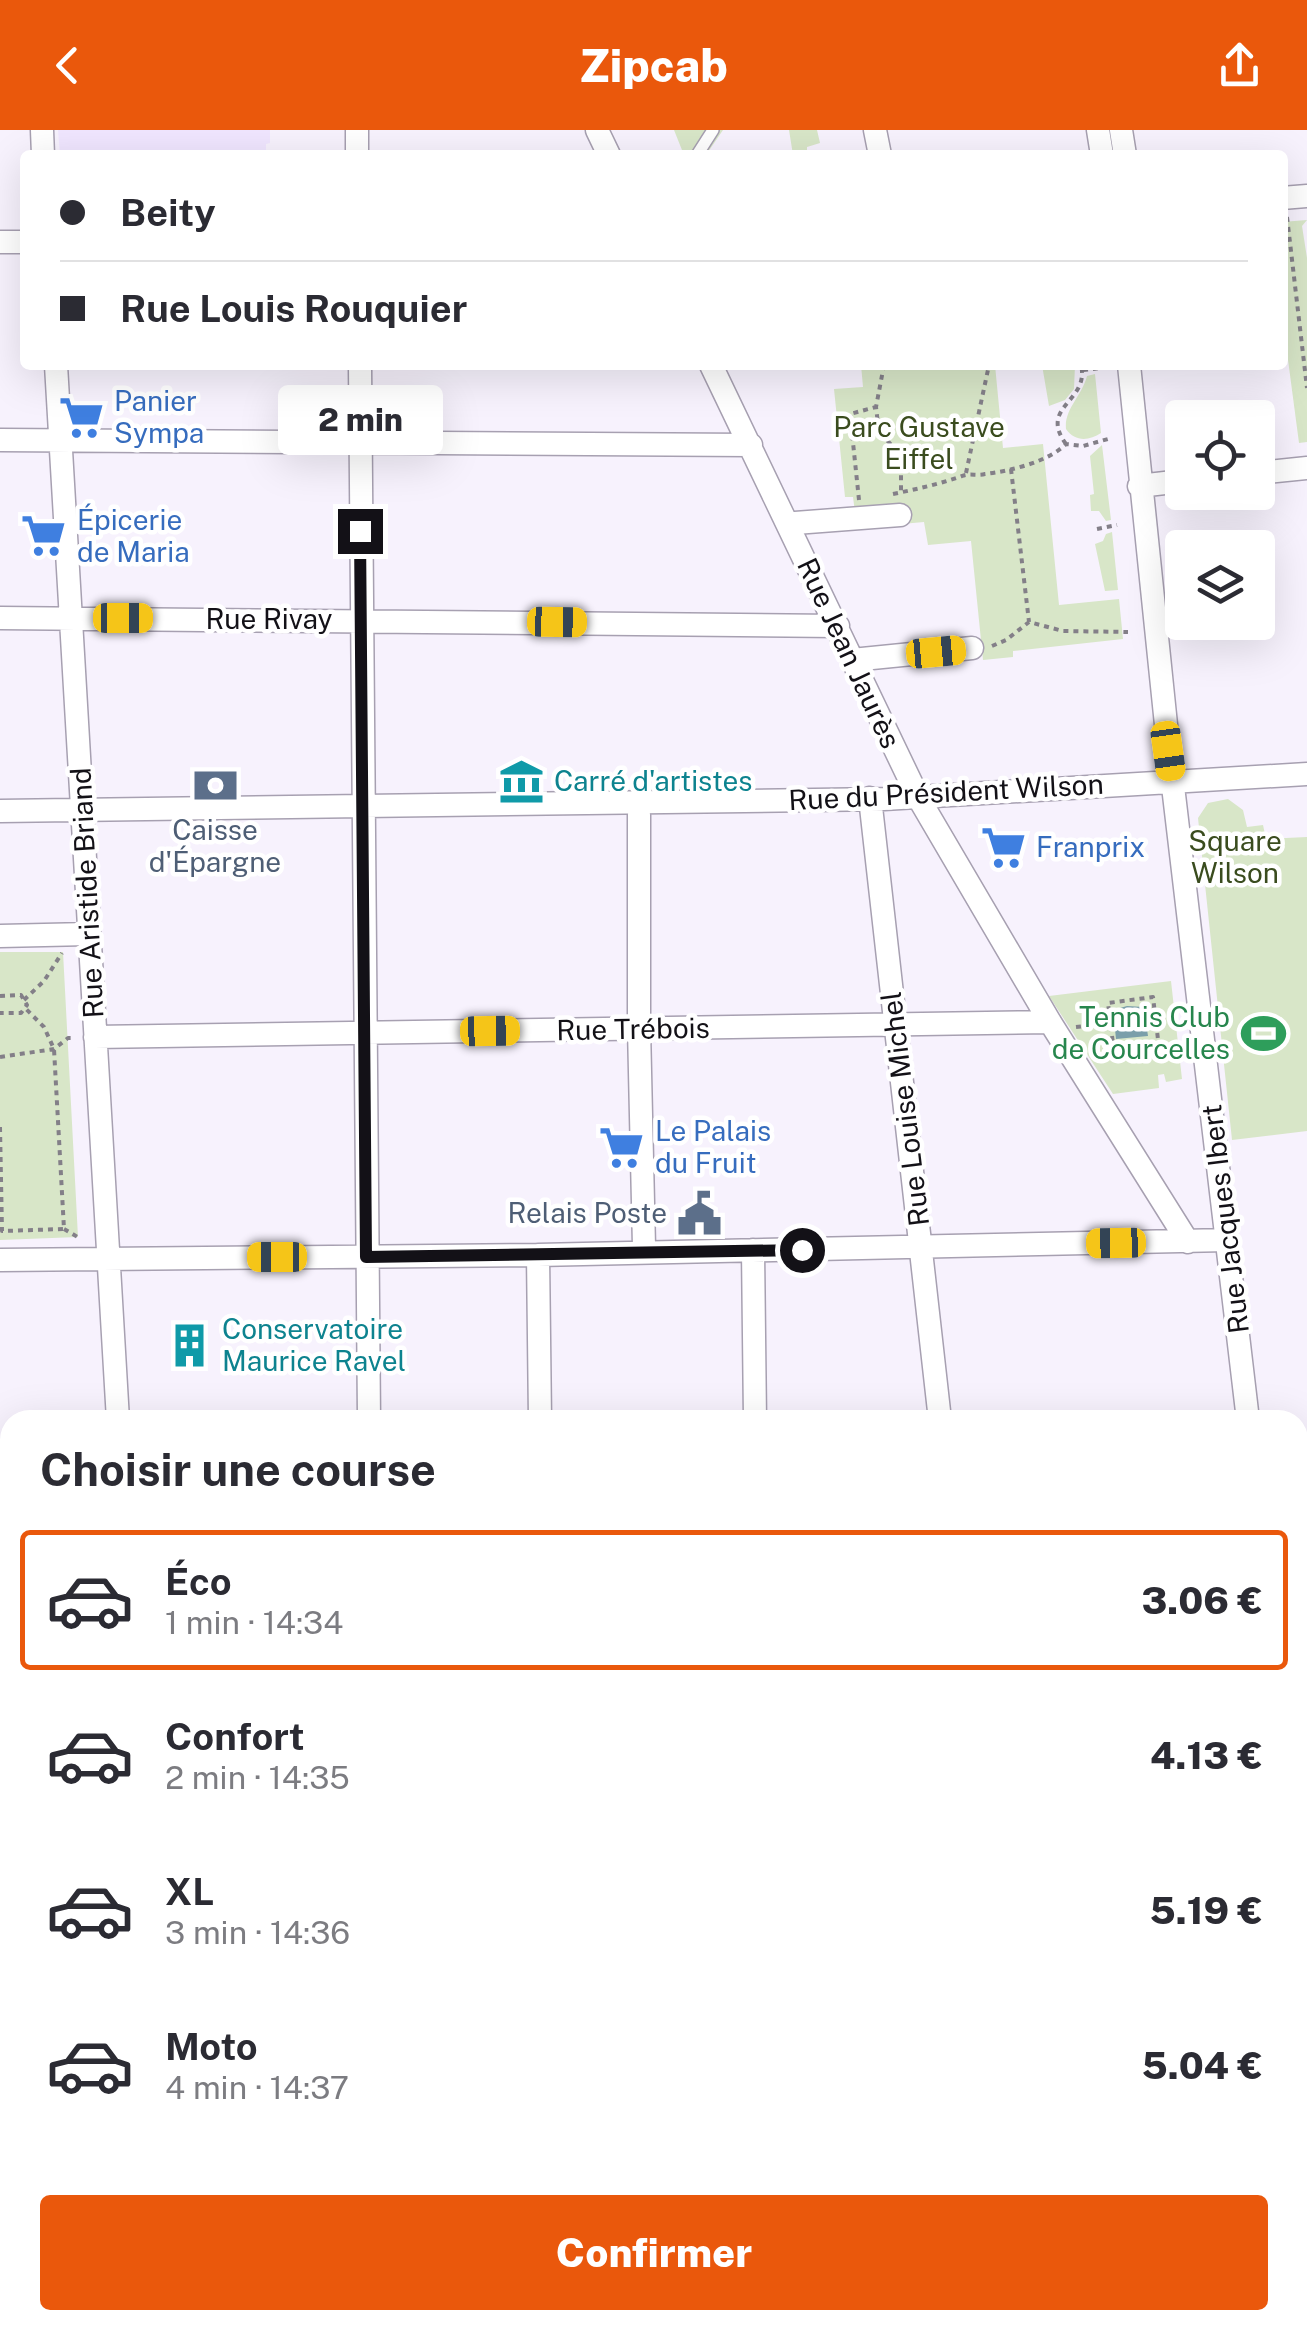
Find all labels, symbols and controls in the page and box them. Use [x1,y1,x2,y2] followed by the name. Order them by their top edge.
[40,38,95,93] icon: back
[1212,38,1267,93] icon: share
[579,39,728,92] text: Zipcab
[120,190,216,235] text: Beity
[120,286,467,331] text: Rue Louis Rouquier
[114,384,204,449] place label: Panier Sympa
[278,386,442,456] callout: 2 min
[57,393,105,441] supermarket icon: Panier Sympa
[1165,400,1275,640] map controls
[1165,400,1275,510] button: locate
[318,401,403,438] text: 2 min
[833,410,1005,475] park label: Parc Gustave Eiffel
[77,503,190,568] place label: Épicerie de Maria
[338,509,383,554] route end
[20,512,68,560] supermarket icon: Épicerie de Maria
[1165,530,1275,640] button: layers
[791,553,908,753] street label: Rue Jean Jaurès
[206,602,332,635] street label: Rue Rivay
[93,603,153,633] car
[527,606,587,638] car
[905,634,967,670] car
[1149,719,1187,783] car
[497,757,545,805] museum icon: Carré d'artistes
[191,761,239,809] bank icon: Caisse d'Épargne
[554,764,752,797] place label: Carré d'artistes
[63,767,110,1019] street label: Rue Aristide Briand
[788,767,1104,816] street label: Rue du Président Wilson
[149,813,281,878] place label: Caisse d'Épargne
[979,823,1027,871] supermarket icon: Franprix
[1188,824,1282,889] park label: Square Wilson
[1036,830,1145,863] place label: Franprix
[874,990,935,1228] street label: Rue Louise Michel
[1052,1000,1230,1065] place label: Tennis Club de Courcelles
[1239,1009,1287,1057] sports icon: Tennis Club de Courcelles
[556,1011,710,1046] street label: Rue Trébois
[460,1015,520,1047] car
[1194,1103,1255,1335] street label: Rue Jacques Ibert
[655,1114,771,1179] place label: Le Palais du Fruit
[598,1123,646,1171] supermarket icon: Le Palais du Fruit
[676,1189,724,1237] public building icon: Relais Poste
[507,1196,667,1229] place label: Relais Poste
[1086,1227,1146,1259] car
[780,1228,825,1273] route start
[247,1242,307,1272] car
[222,1312,406,1377] place label: Conservatoire Maurice Ravel
[165,1321,213,1369] building icon: Conservatoire Maurice Ravel
[40,1443,436,1496] text: Choisir une course
[45,1555,135,1645] icon: car
[165,1559,232,1604] text: Éco
[1141,1578,1263,1623] text: 3.06 €
[165,1604,343,1641] text: 1 min · 14:34
[45,1710,135,1800] icon: car
[165,1714,305,1759] text: Confort
[1150,1733,1263,1778] text: 4.13 €
[165,1759,350,1796] text: 2 min · 14:35
[45,1865,135,1955] icon: car
[165,1869,214,1914] text: XL
[1150,1888,1263,1933] text: 5.19 €
[165,1914,350,1951] text: 3 min · 14:36
[45,2020,135,2110] icon: car
[165,2024,258,2069] text: Moto
[1141,2043,1263,2088] text: 5.04 €
[165,2069,349,2106] text: 4 min · 14:37
[40,2195,1268,2310] button: Confirmer

